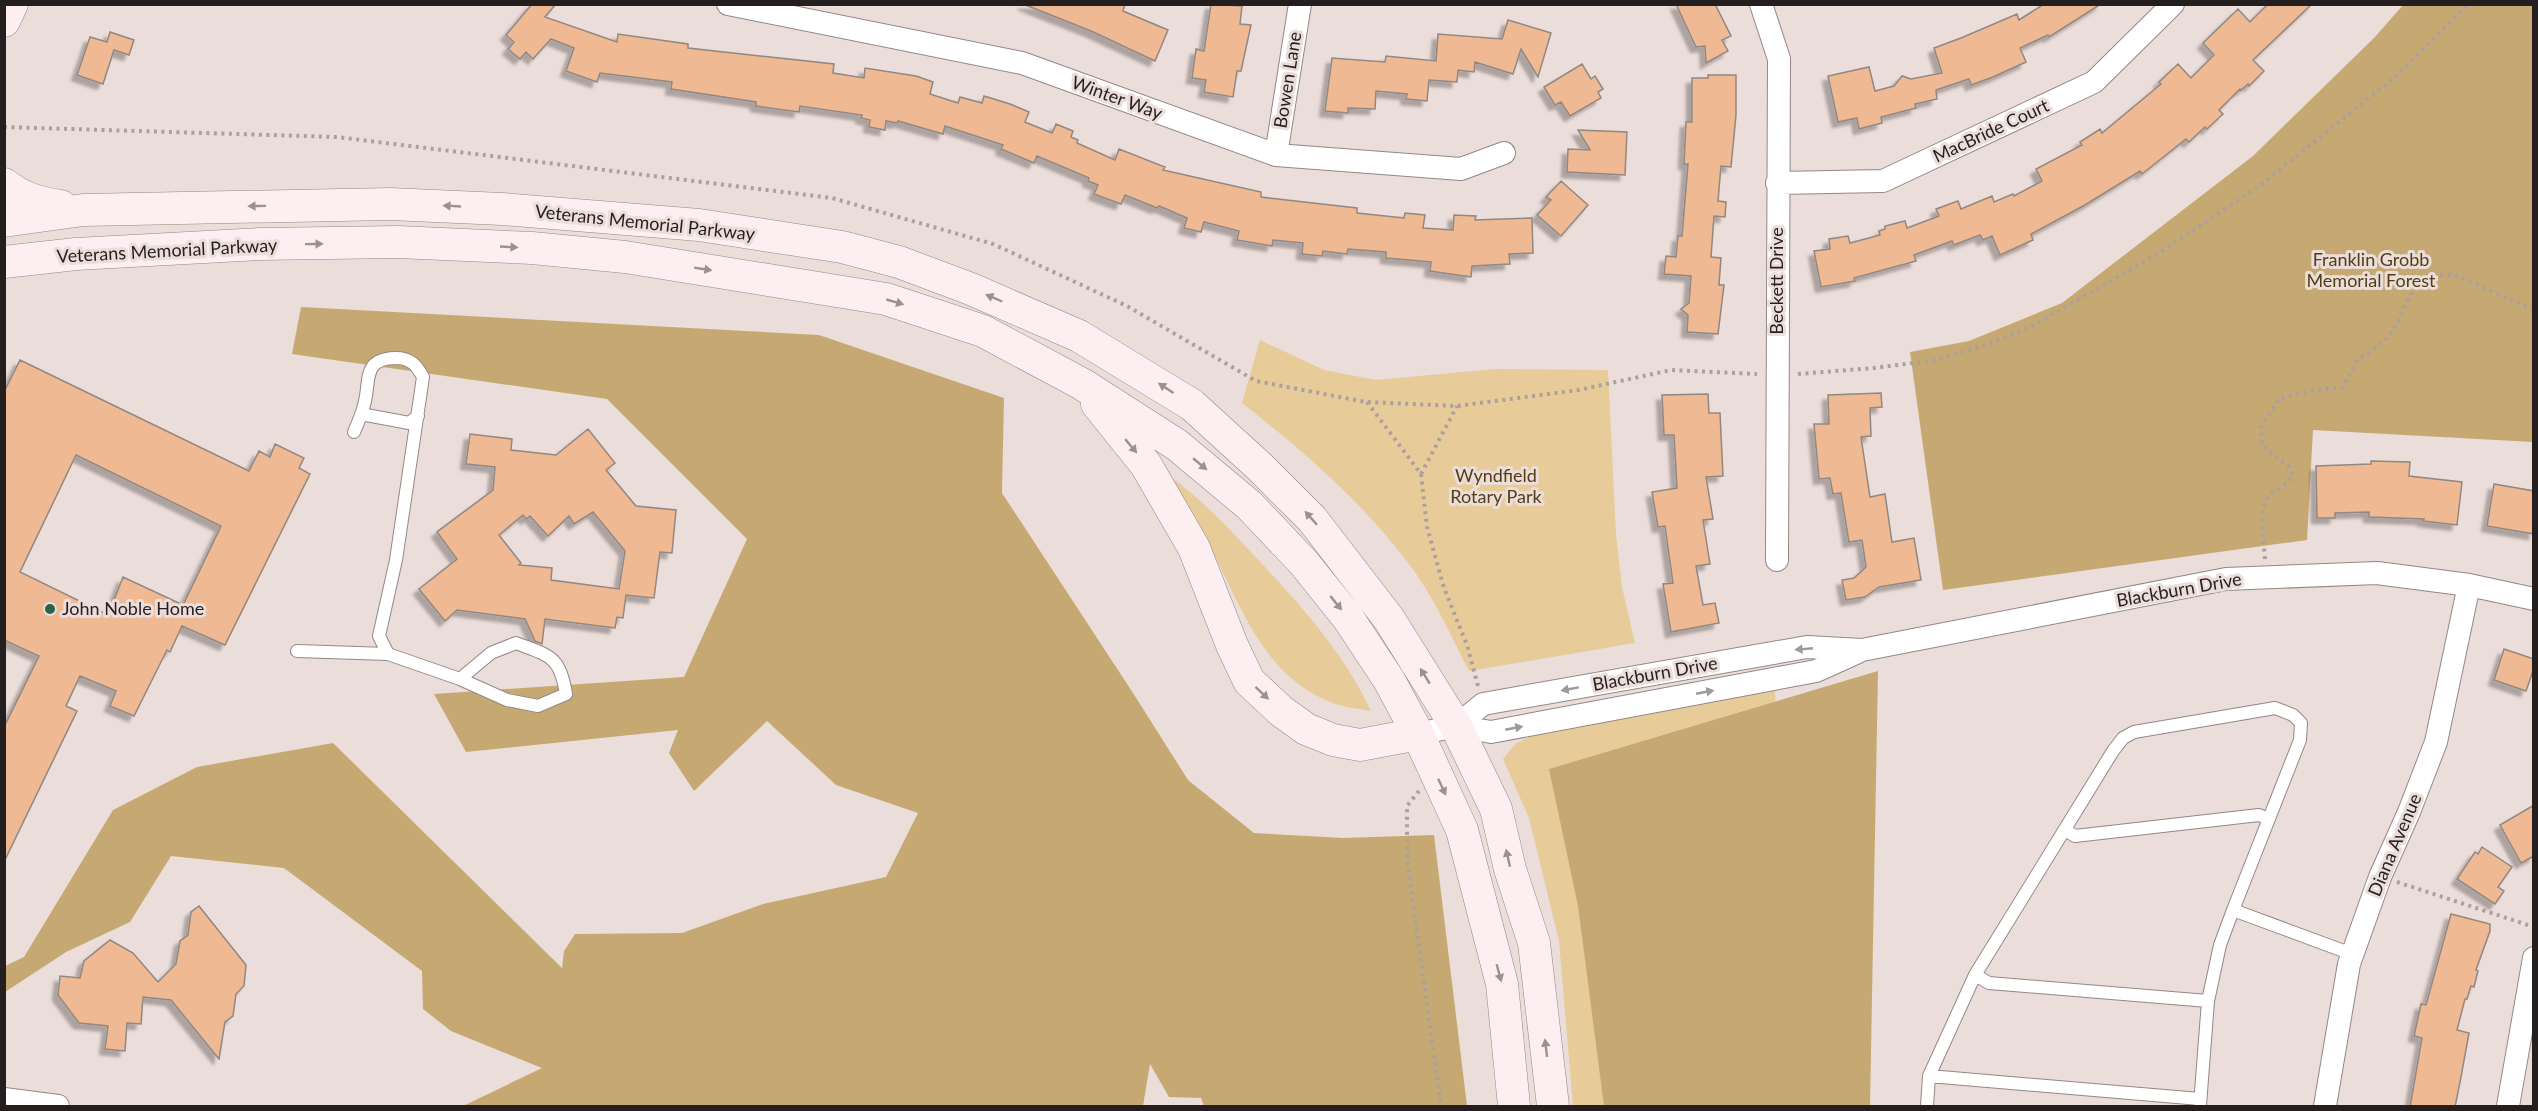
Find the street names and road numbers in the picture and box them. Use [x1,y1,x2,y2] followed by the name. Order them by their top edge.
[1269,30,1306,130] street label: Bowen Lane
[1069,70,1166,124] street label: Winter Way
[1929,93,2053,167] street label: MacBride Court
[534,200,757,245] street label: Veterans Memorial Parkway
[1765,227,1787,335] street label: Beckett Drive
[56,233,278,267] street label: Veterans Memorial Parkway
[2115,567,2243,611] street label: Blackburn Drive
[1591,651,1719,695] street label: Blackburn Drive
[2363,790,2426,899] street label: Diana Avenue

